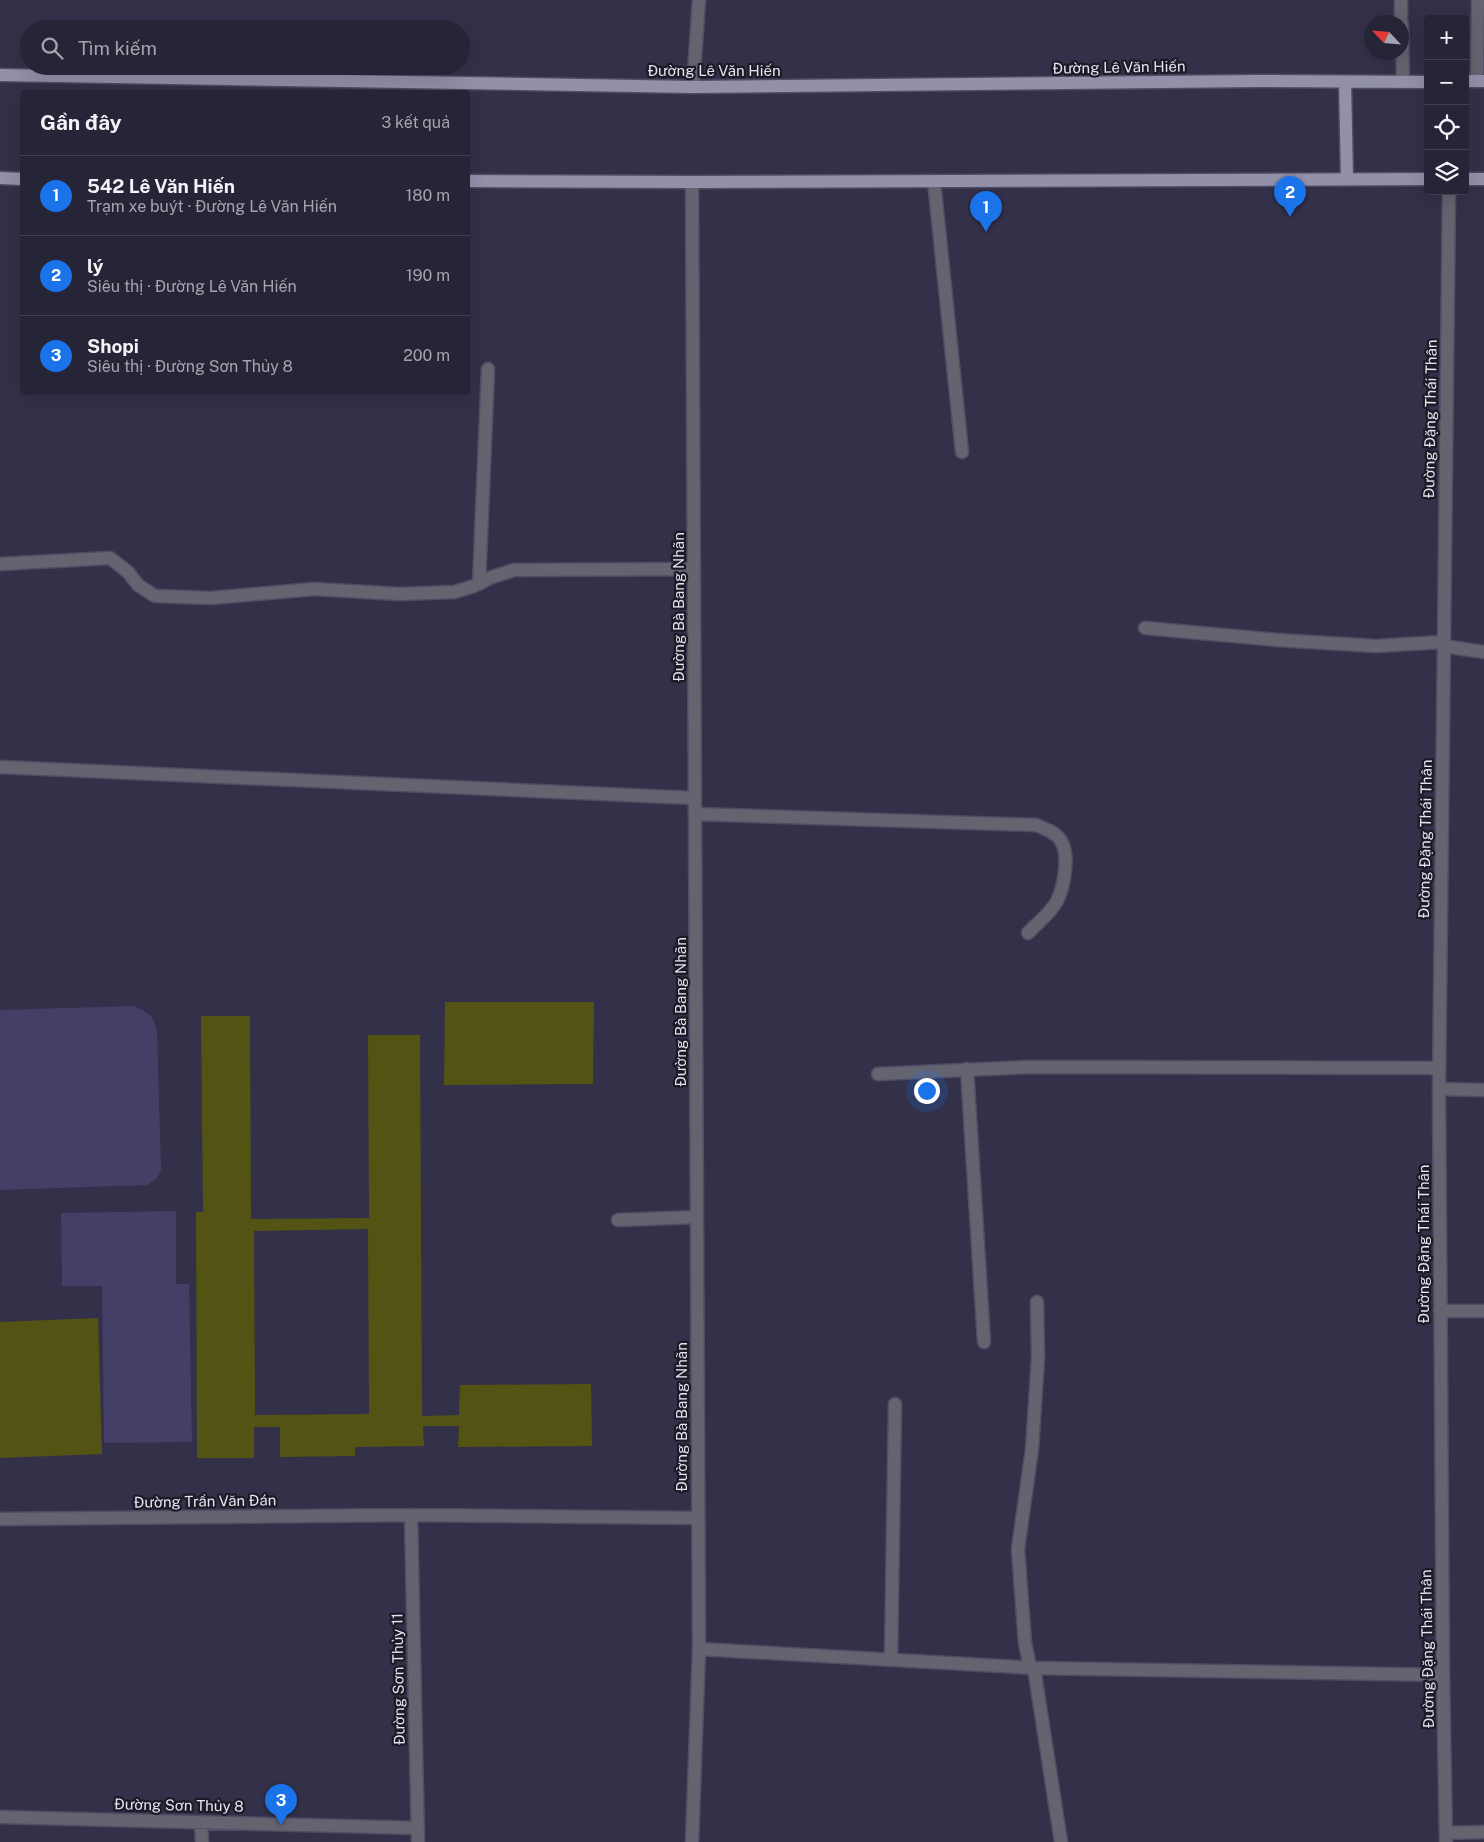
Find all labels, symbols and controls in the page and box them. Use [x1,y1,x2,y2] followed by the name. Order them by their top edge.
[1364,15,1409,60] north arrow
[1424,15,1469,195] map controls
[1424,15,1469,60] button: +
[20,20,470,75] search box
[38,34,66,62] icon: search
[78,37,157,59] text: Tìm kiếm
[1052,57,1186,77] street label: Đường Lê Văn Hiến
[1424,60,1469,105] button: −
[647,62,781,79] street label: Đường Lê Văn Hiến
[1424,105,1469,150] button: locate
[40,110,122,135] text: Gần đây
[381,113,450,132] text: 3 kết quả
[1424,150,1469,195] button: layers
[87,175,235,197] text: 542 Lê Văn Hiến
[1274,176,1306,217] pin: 2
[53,186,59,205] text: 1
[406,186,450,205] text: 180 m
[970,191,1002,232] pin: 1
[87,197,337,216] text: Trạm xe buýt · Đường Lê Văn Hiến
[87,255,103,277] text: lý
[51,266,61,285] text: 2
[406,266,450,285] text: 190 m
[87,277,297,296] text: Siêu thị · Đường Lê Văn Hiến
[87,335,139,357] text: Shopi
[1420,339,1440,499] street label: Đường Đặng Thái Thân
[51,346,61,365] text: 3
[403,346,450,365] text: 200 m
[87,357,293,376] text: Siêu thị · Đường Sơn Thủy 8
[670,532,687,682] street label: Đường Bà Bang Nhãn
[1415,759,1435,919] street label: Đường Đặng Thái Thân
[672,937,689,1087] street label: Đường Bà Bang Nhãn
[914,1078,940,1104] your location
[1415,1165,1432,1323] street label: Đường Đặng Thái Thân
[673,1342,690,1492] street label: Đường Bà Bang Nhãn
[134,1491,276,1511] street label: Đường Trần Văn Đán
[1417,1569,1437,1729] street label: Đường Đặng Thái Thân
[388,1613,408,1745] street label: Đường Sơn Thủy 11
[265,1784,297,1825] pin: 3
[114,1795,244,1815] street label: Đường Sơn Thủy 8

